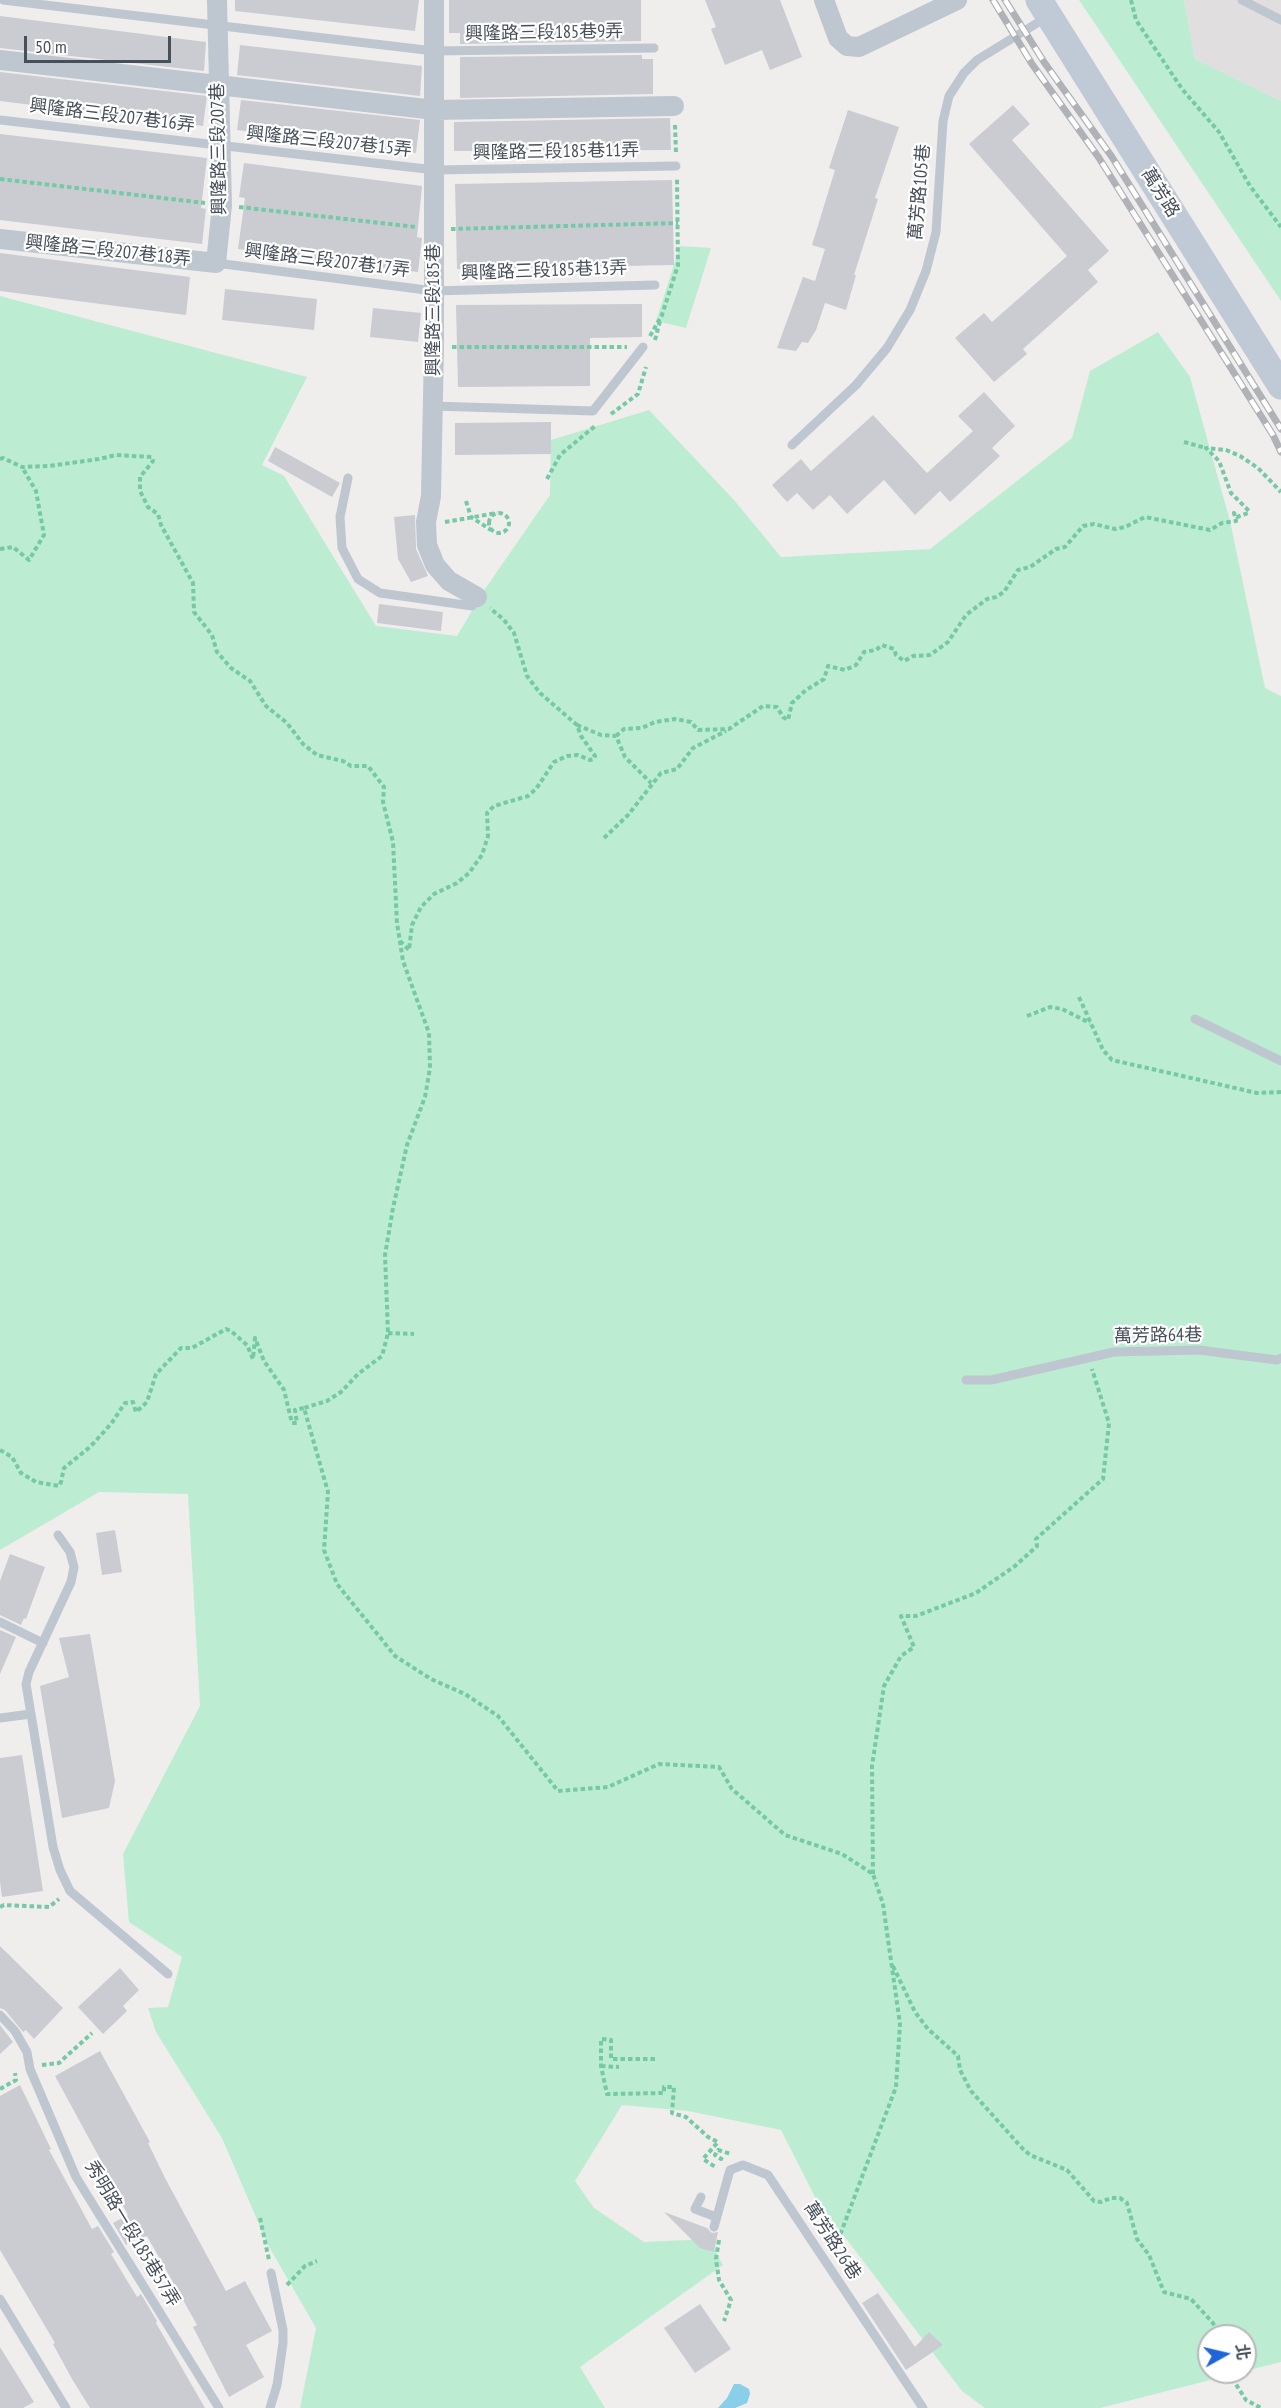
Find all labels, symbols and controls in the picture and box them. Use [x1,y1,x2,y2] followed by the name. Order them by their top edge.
[465,21,623,45] street label: 興隆路三段185巷9弄
[27,24,174,62] scale bar
[35,35,67,58] text: 50 m
[207,83,231,215] street label: 興隆路三段207巷
[28,95,196,137] street label: 興隆路三段207巷16弄
[245,123,413,161] street label: 興隆路三段207巷15弄
[473,140,639,164] street label: 興隆路三段185巷11弄
[905,143,935,241] street label: 萬芳路105巷
[1137,164,1183,222] street label: 萬芳路
[24,232,192,270] street label: 興隆路三段207巷18弄
[243,240,411,282] street label: 興隆路三段207巷17弄
[423,244,445,376] street label: 興隆路三段185巷
[460,257,628,285] street label: 興隆路三段185巷13弄
[1114,1324,1202,1348] street label: 萬芳路64巷
[80,2157,184,2311] street label: 秀明路一段185巷57弄
[799,2198,865,2284] street label: 萬芳路26巷
[1197,2324,1257,2384] north arrow
[1232,2342,1254,2361] text: 北

